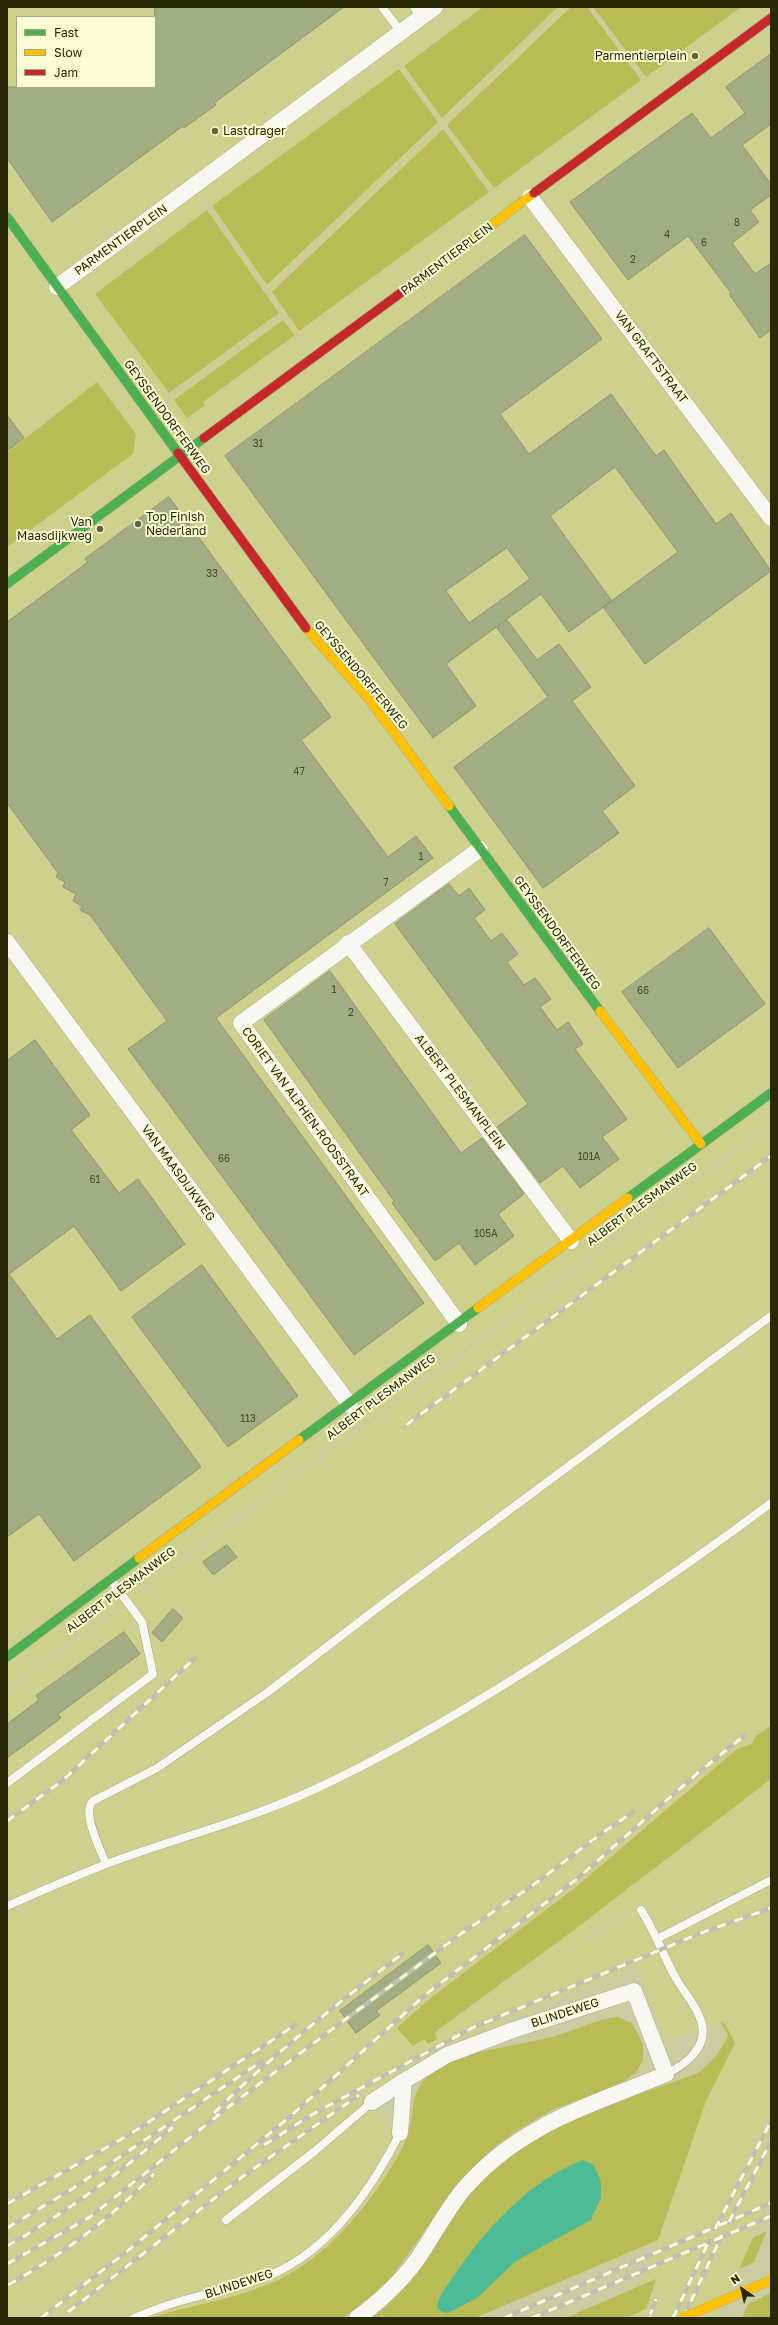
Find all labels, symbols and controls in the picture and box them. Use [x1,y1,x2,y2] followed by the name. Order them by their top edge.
[16,16,156,88] legend
[54,25,79,40] text: Fast
[54,45,82,60] text: Slow
[595,49,687,63] place label: Parmentierplein
[690,51,700,61] marker: Parmentierplein
[54,65,78,80] text: Jam
[223,124,286,138] place label: Lastdrager
[210,126,220,136] marker: Lastdrager
[72,201,170,279] street label: PARMENTIERPLEIN
[734,217,740,229] house number: 8
[398,220,496,298] street label: PARMENTIERPLEIN
[664,229,670,241] house number: 4
[701,237,707,249] house number: 6
[630,254,636,266] house number: 2
[611,308,691,406] street label: VAN GRAFTSTRAAT
[121,357,213,477] street label: GEYSSENDORFFERWEG
[253,438,263,450] house number: 31
[146,510,206,538] place label: Top Finish Nederland
[17,515,92,543] place label: Van Maasdijkweg
[133,519,143,529] marker: Top Finish Nederland
[95,524,105,534] marker: Van Maasdijkweg
[206,568,218,580] house number: 33
[311,618,411,732] street label: GEYSSENDORFFERWEG
[293,766,305,778] house number: 47
[419,851,423,863] house number: 1
[511,873,603,993] street label: GEYSSENDORFFERWEG
[383,877,389,889] house number: 7
[332,984,336,996] house number: 1
[637,985,649,997] house number: 66
[348,1007,354,1019] house number: 2
[239,1024,371,1200] street label: CORIET VAN ALPHEN-ROOSSTRAAT
[412,1031,508,1153] street label: ALBERT PLESMANPLEIN
[138,1122,218,1224] street label: VAN MAASDIJKWEG
[578,1151,600,1163] house number: 101A
[218,1153,230,1165] house number: 66
[584,1159,700,1249] street label: ALBERT PLESMANWEG
[90,1174,100,1186] house number: 61
[474,1228,498,1240] house number: 105A
[324,1351,438,1443] street label: ALBERT PLESMANWEG
[240,1413,256,1425] house number: 113
[64,1544,178,1636] street label: ALBERT PLESMANWEG
[529,1995,601,2031] street label: BLINDEWEG
[203,2266,275,2302] street label: BLINDEWEG
[722,2269,762,2309] north arrow
[728,2271,742,2286] text: N

